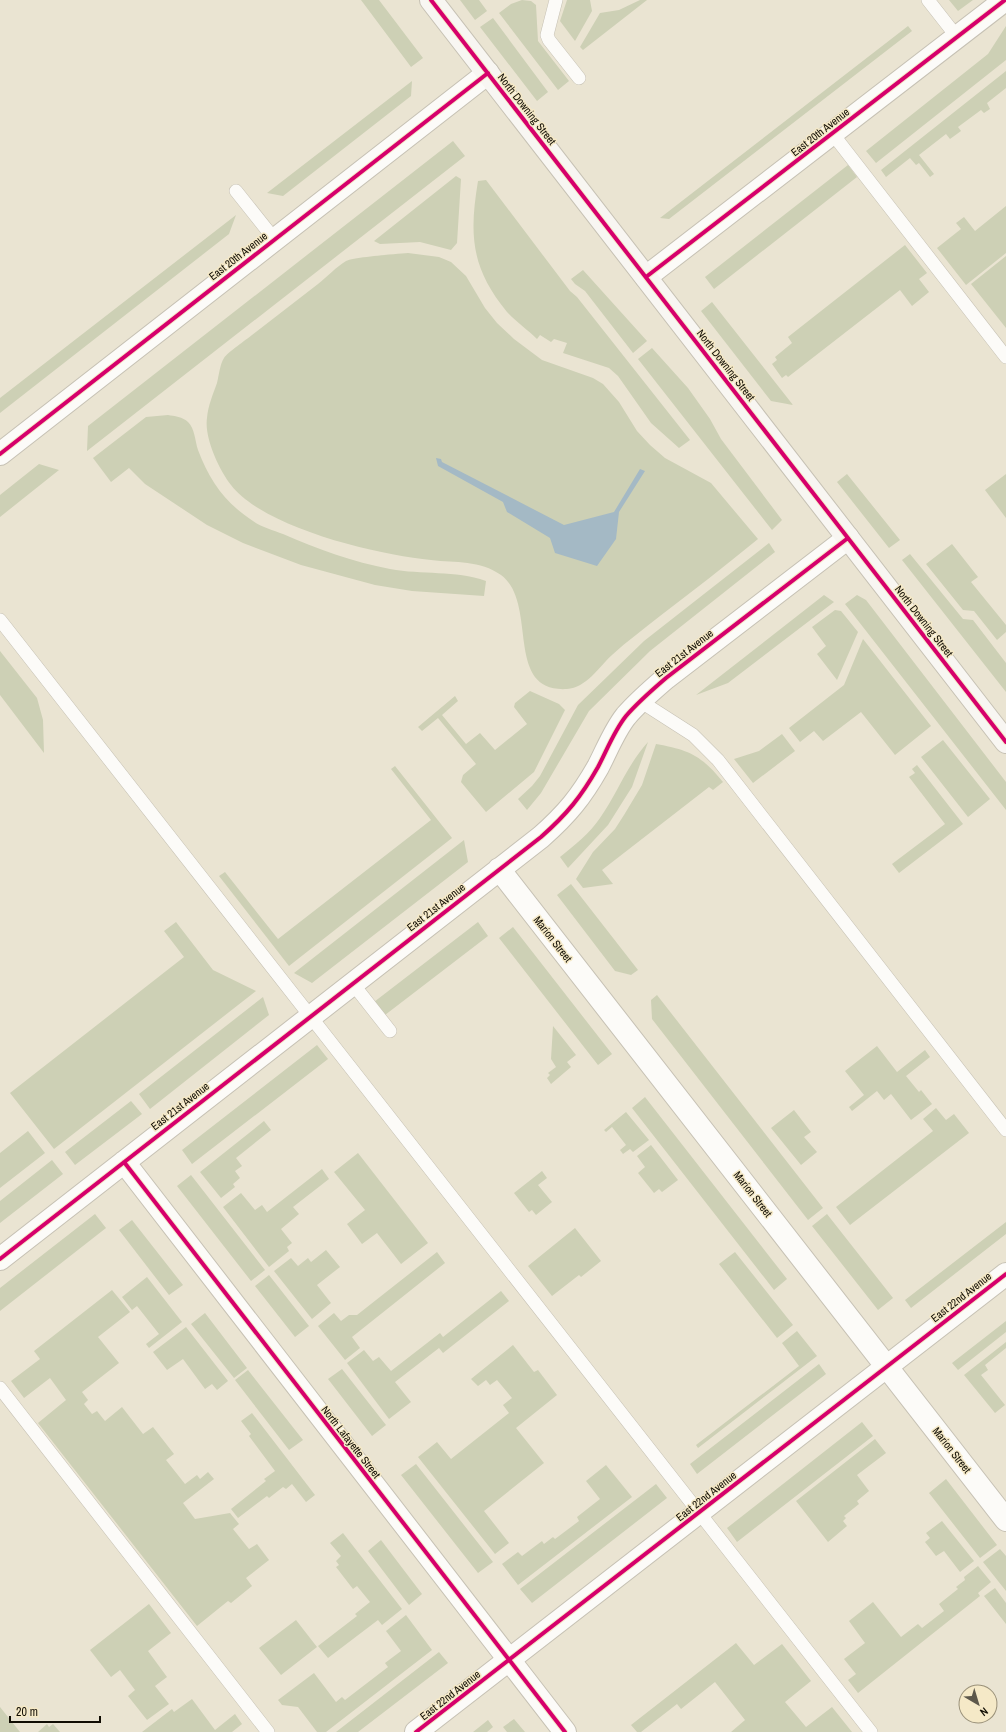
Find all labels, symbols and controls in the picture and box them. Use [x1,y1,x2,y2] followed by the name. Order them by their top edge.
[495,71,560,148] street label: North Downing Street
[788,105,852,159] street label: East 20th Avenue
[206,229,270,283] street label: East 20th Avenue
[694,327,759,404] street label: North Downing Street
[892,583,957,660] street label: North Downing Street
[652,626,716,680] street label: East 21st Avenue
[404,880,468,934] street label: East 21st Avenue
[531,913,576,965] street label: Marion Street
[148,1079,212,1133] street label: East 21st Avenue
[731,1168,776,1220] street label: Marion Street
[928,1269,994,1325] street label: East 22nd Avenue
[318,1403,384,1481] street label: North Lafayette Street
[930,1424,975,1476] street label: Marion Street
[673,1468,739,1524] street label: East 22nd Avenue
[417,1667,483,1723] street label: East 22nd Avenue
[958,1684,998,1724] north arrow
[10,1698,100,1724] scale bar
[16,1704,38,1720] text: 20 m
[977,1704,991,1719] text: N

